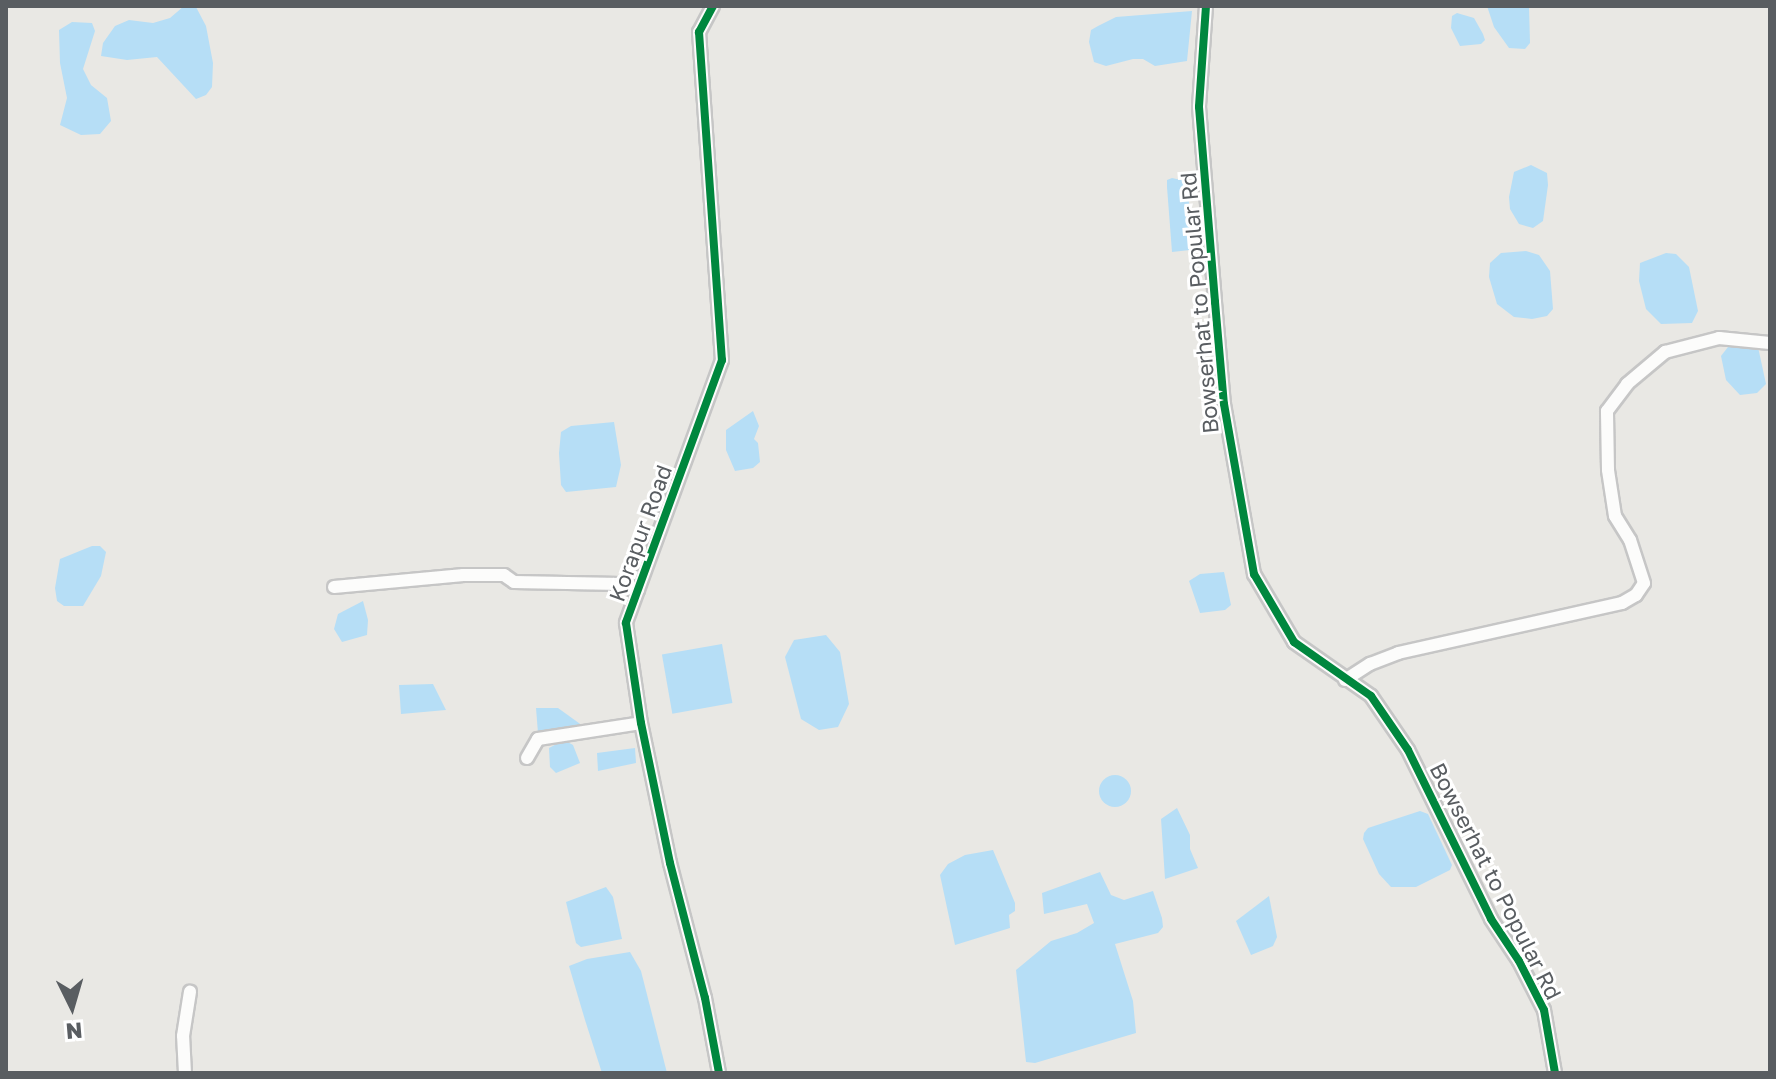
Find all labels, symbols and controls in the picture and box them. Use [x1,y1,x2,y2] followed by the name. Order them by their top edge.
[1174,171,1224,435] street label: Bowserhat to Popular Rd
[603,461,677,605] street label: Korapur Road
[1425,758,1567,1004] street label: Bowserhat to Popular Rd
[32,967,112,1047] north arrow
[65,1017,84,1046] text: N

